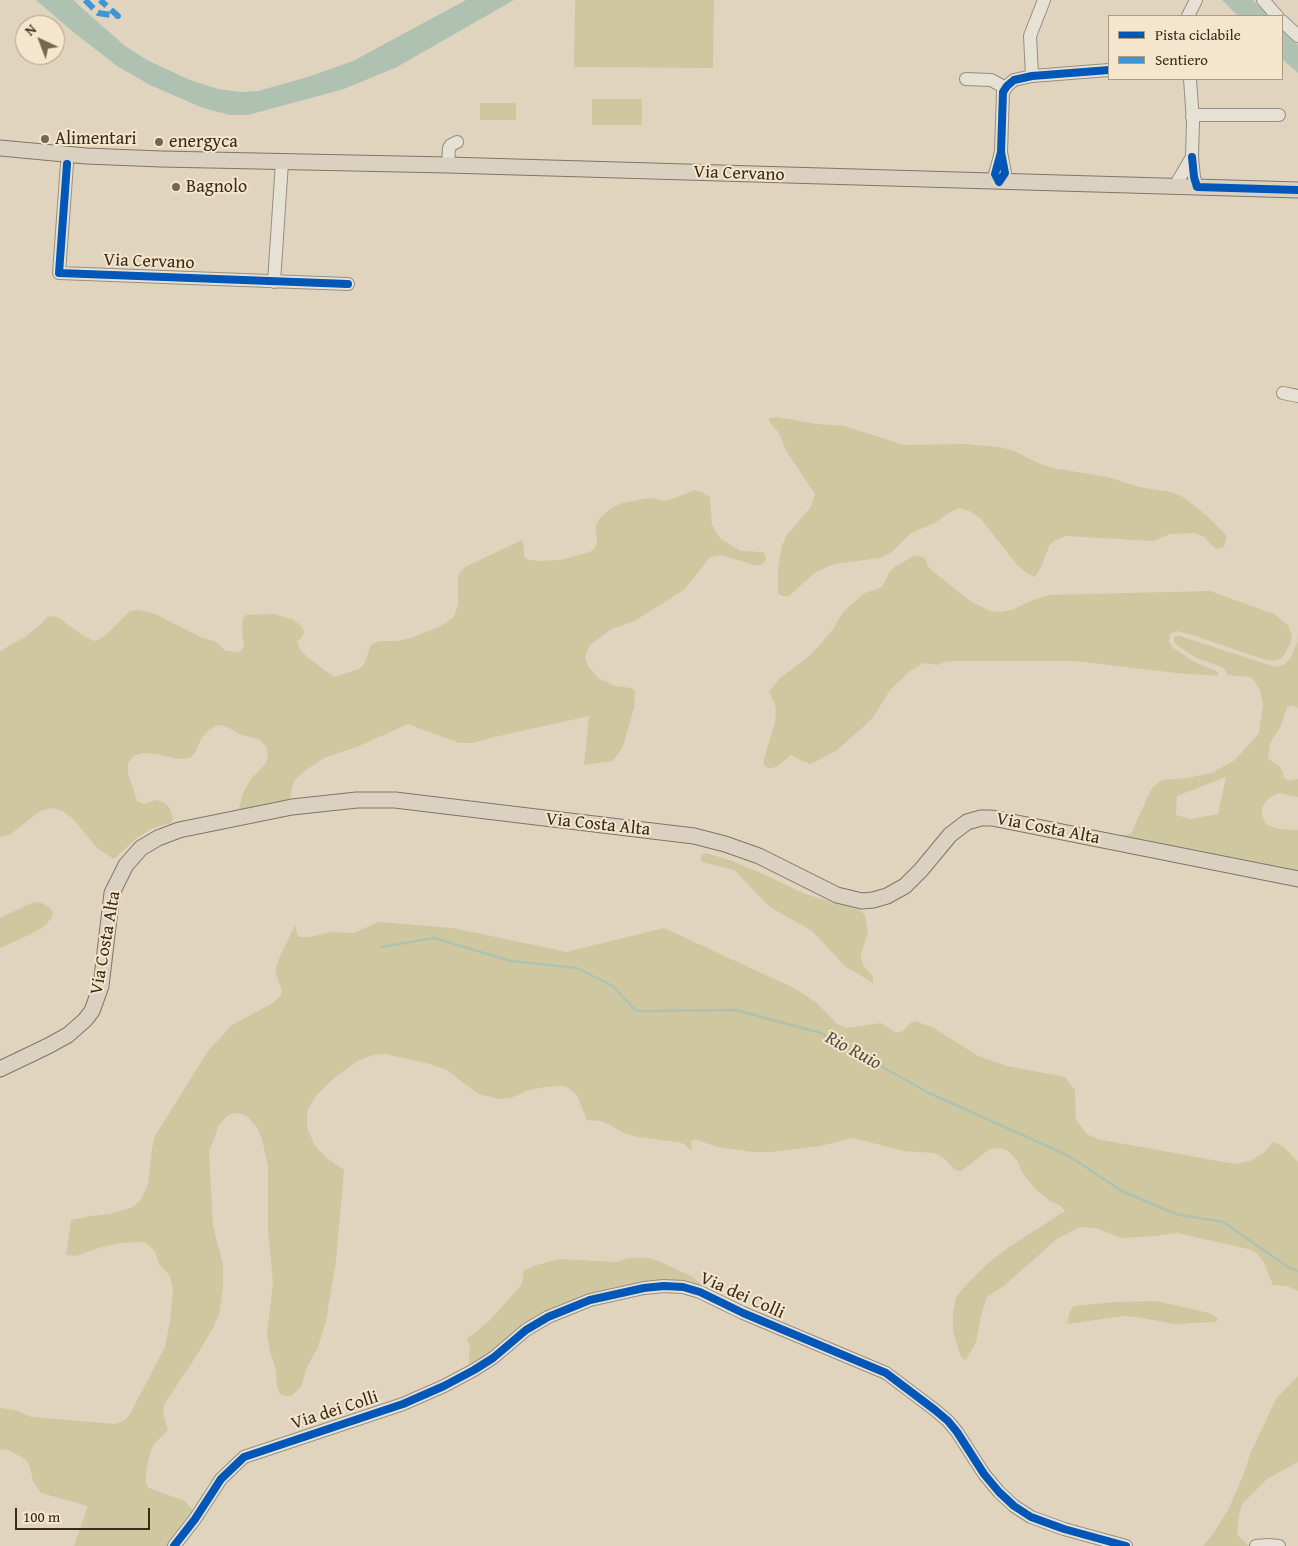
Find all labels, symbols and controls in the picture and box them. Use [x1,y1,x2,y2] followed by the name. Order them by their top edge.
[15,15,65,65] north arrow
[1108,15,1283,80] legend
[20,19,41,40] text: N
[1155,24,1241,45] text: Pista ciclabile
[1155,49,1208,70] text: Sentiero
[55,128,137,150] place label: Alimentari
[169,131,238,153] place label: energyca
[39,133,51,145] marker: Alimentari
[153,136,165,148] marker: energyca
[693,162,785,186] street label: Via Cervano
[186,176,247,198] place label: Bagnolo
[170,181,182,193] marker: Bagnolo
[103,250,195,274] street label: Via Cervano
[994,808,1102,850] street label: Via Costa Alta
[545,809,651,841] street label: Via Costa Alta
[86,889,126,997] street label: Via Costa Alta
[821,1027,885,1075] water label: Rio Ruio
[696,1268,788,1324] street label: Via dei Colli
[289,1387,381,1435] street label: Via dei Colli
[18,1498,152,1530] scale bar
[23,1506,60,1527] text: 100 m

